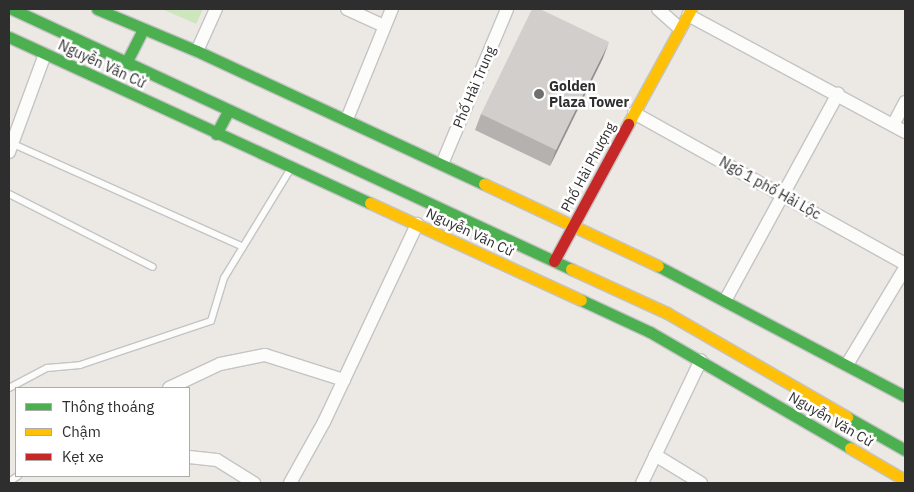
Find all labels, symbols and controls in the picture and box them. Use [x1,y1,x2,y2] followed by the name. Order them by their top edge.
[56,36,148,92] street label: Nguyễn Văn Cừ
[449,43,499,131] street label: Phố Hải Trung
[549,78,629,110] place label: Golden Plaza Tower
[533,88,545,100] marker: Golden Plaza Tower
[557,119,619,215] street label: Phố Hải Phượng
[716,153,824,223] street label: Ngõ 1 phố Hải Lộc
[424,204,516,260] street label: Nguyễn Văn Cừ
[15,387,190,477] legend
[786,388,876,450] street label: Nguyễn Văn Cừ
[62,397,154,416] text: Thông thoáng
[62,422,101,441] text: Chậm
[62,447,104,466] text: Kẹt xe

